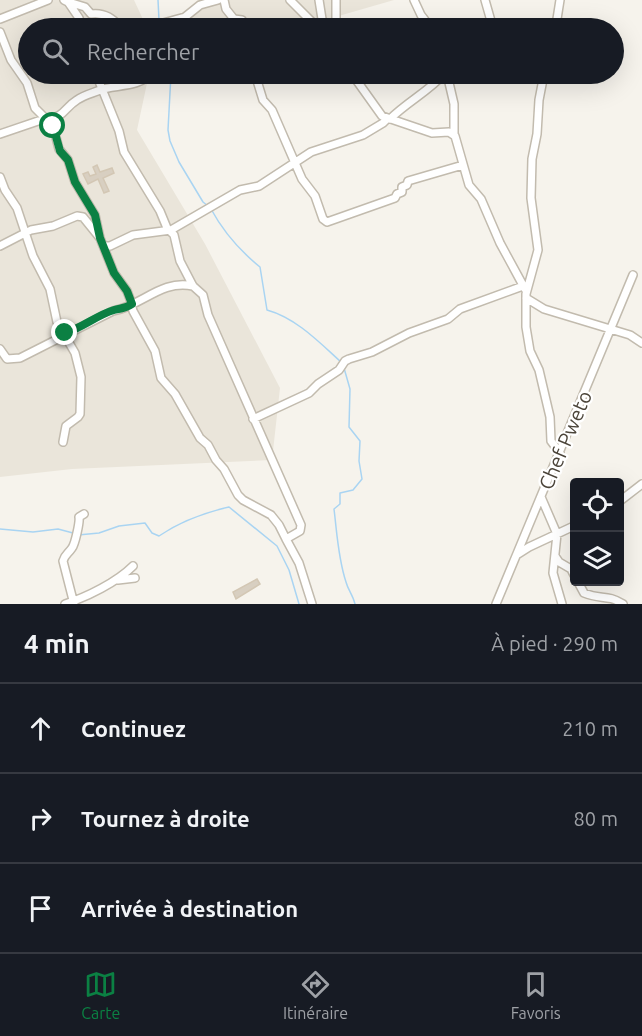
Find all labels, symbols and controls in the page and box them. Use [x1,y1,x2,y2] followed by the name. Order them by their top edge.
[18,18,624,84] search box
[39,35,72,68] icon: search
[87,39,199,64] text: Rechercher
[39,112,65,138] route start
[51,319,77,345] route end
[534,387,596,493] street label: Chef Pweto
[570,478,624,586] map controls
[570,478,624,532] button: locate
[570,532,624,586] button: layers
[24,629,90,658] text: 4 min
[491,632,618,655] text: À pied · 290 m
[24,712,57,745] icon: ahead
[81,716,186,741] text: Continuez
[562,717,618,740] text: 210 m
[24,802,57,835] icon: right
[81,806,250,831] text: Tournez à droite
[574,807,618,830] text: 80 m
[24,892,57,925] icon: arrive
[81,896,298,921] text: Arrivée à destination
[81,968,120,1022] tab: Carte
[283,968,348,1022] tab: Itinéraire
[511,968,561,1022] tab: Favoris

